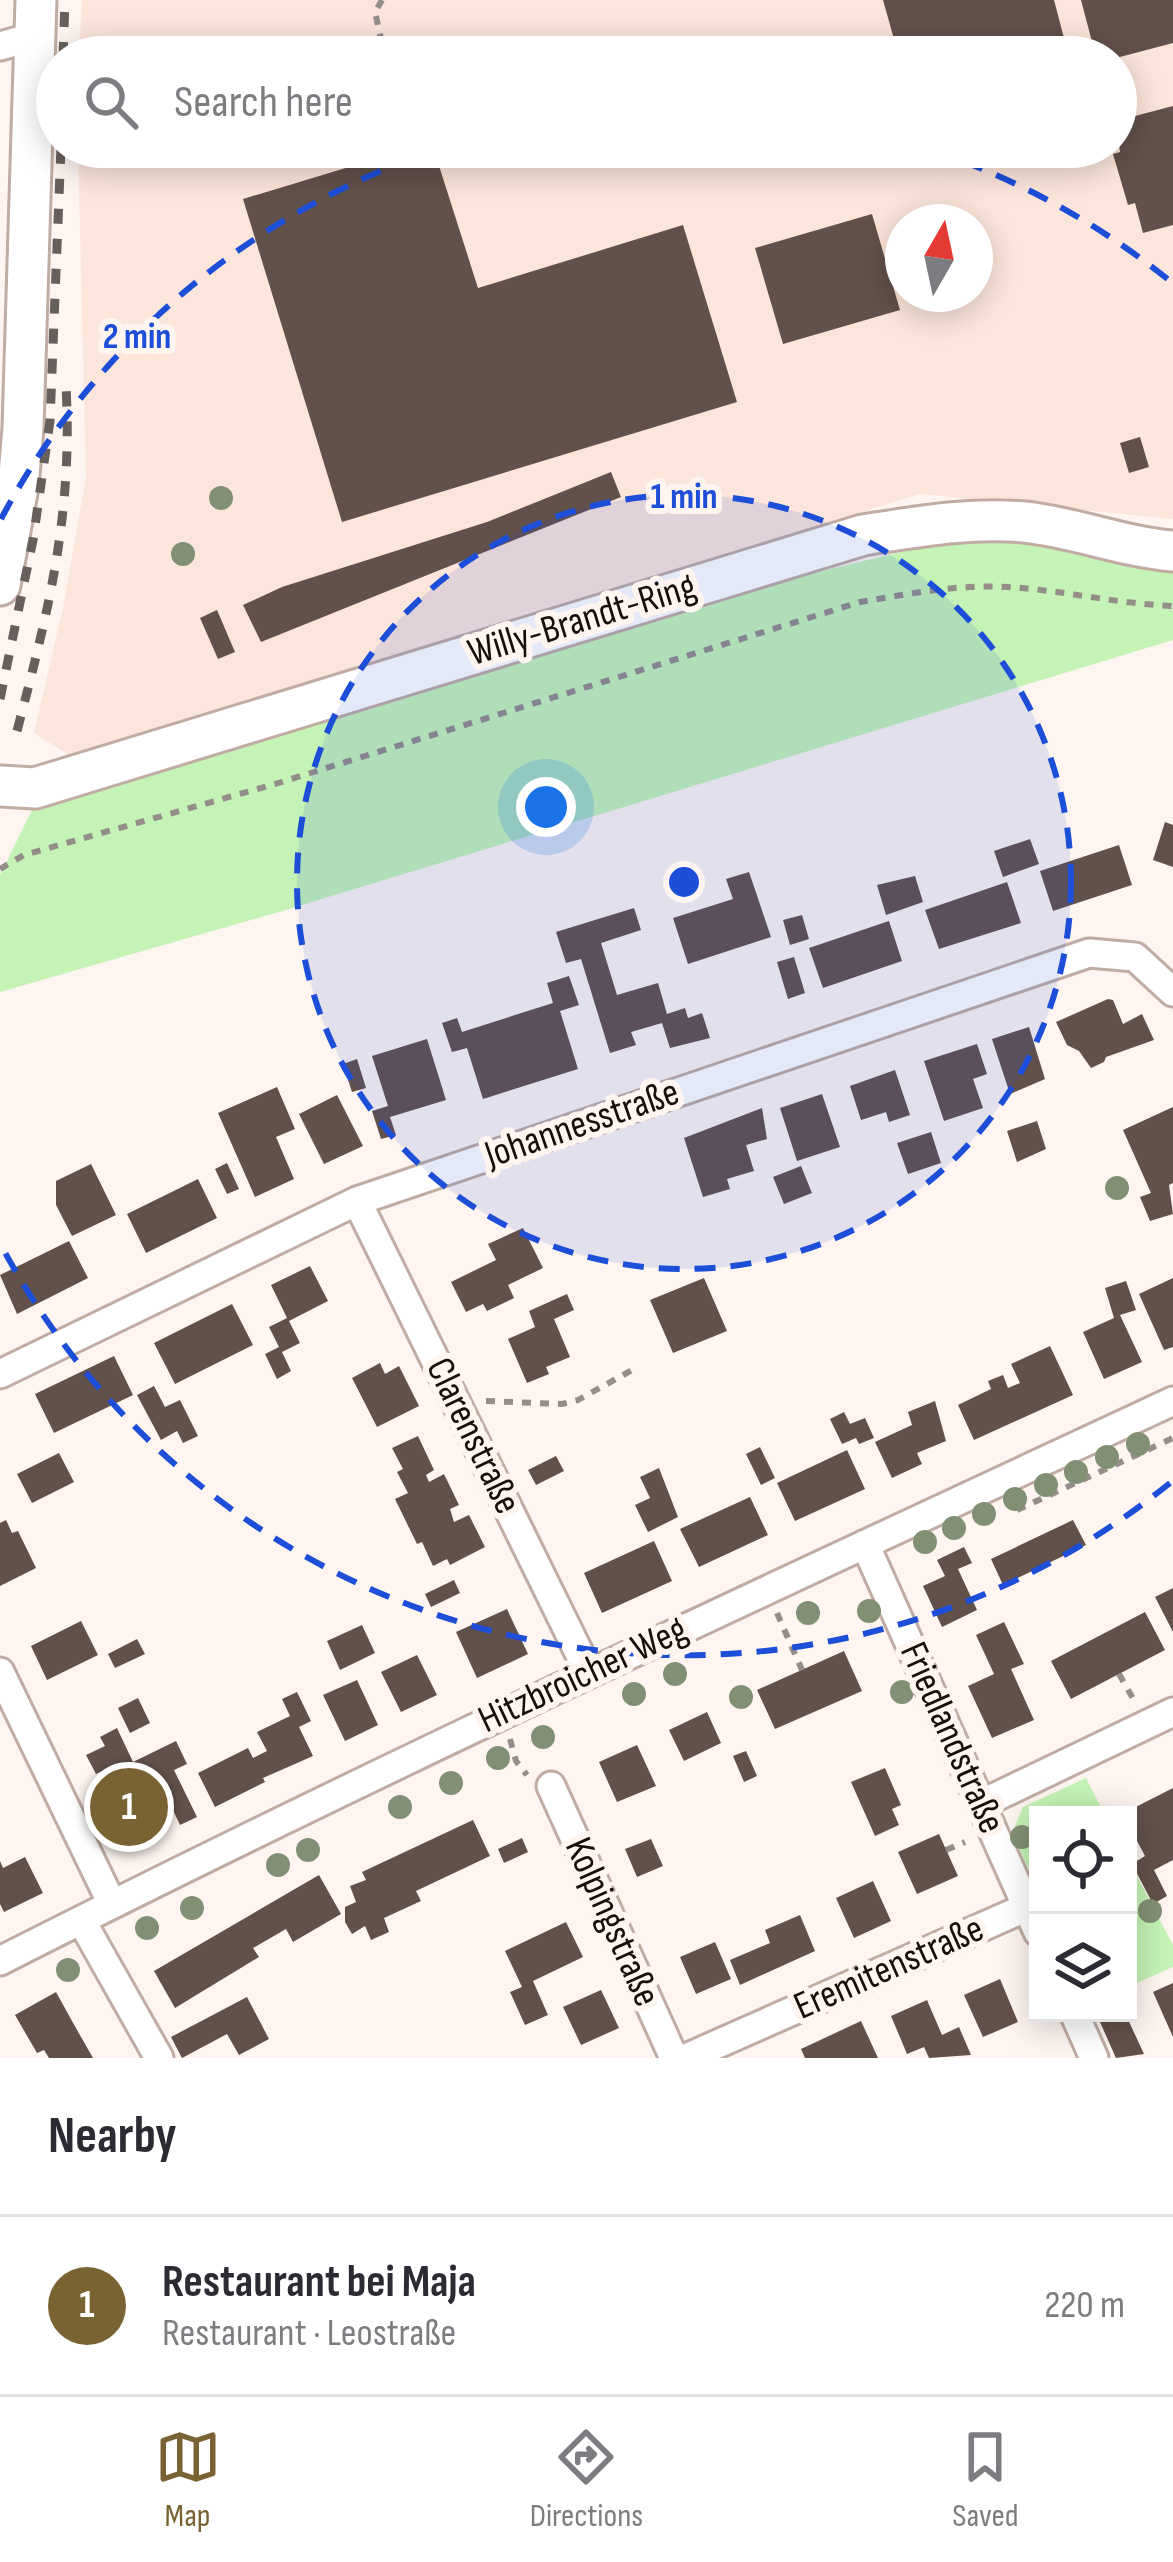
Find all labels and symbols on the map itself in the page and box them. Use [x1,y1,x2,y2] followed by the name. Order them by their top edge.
[885,204,993,312] north arrow
[103,316,171,359] text: 2 min
[651,476,717,519] text: 1 min
[462,563,702,677] street label: Willy-Brandt-Ring
[516,777,576,837] your location
[663,861,705,903] centre of rings
[478,1069,685,1179] street label: Johannesstraße
[415,1350,531,1522] street label: Clarenstraße
[471,1606,695,1744] street label: Hitzbroicher Weg
[889,1635,1015,1841] street label: Friedlandstraße
[90,1762,168,1852] pin: 1
[554,1830,670,2014] street label: Kolpingstraße
[787,1905,991,2031] street label: Eremitenstraße

